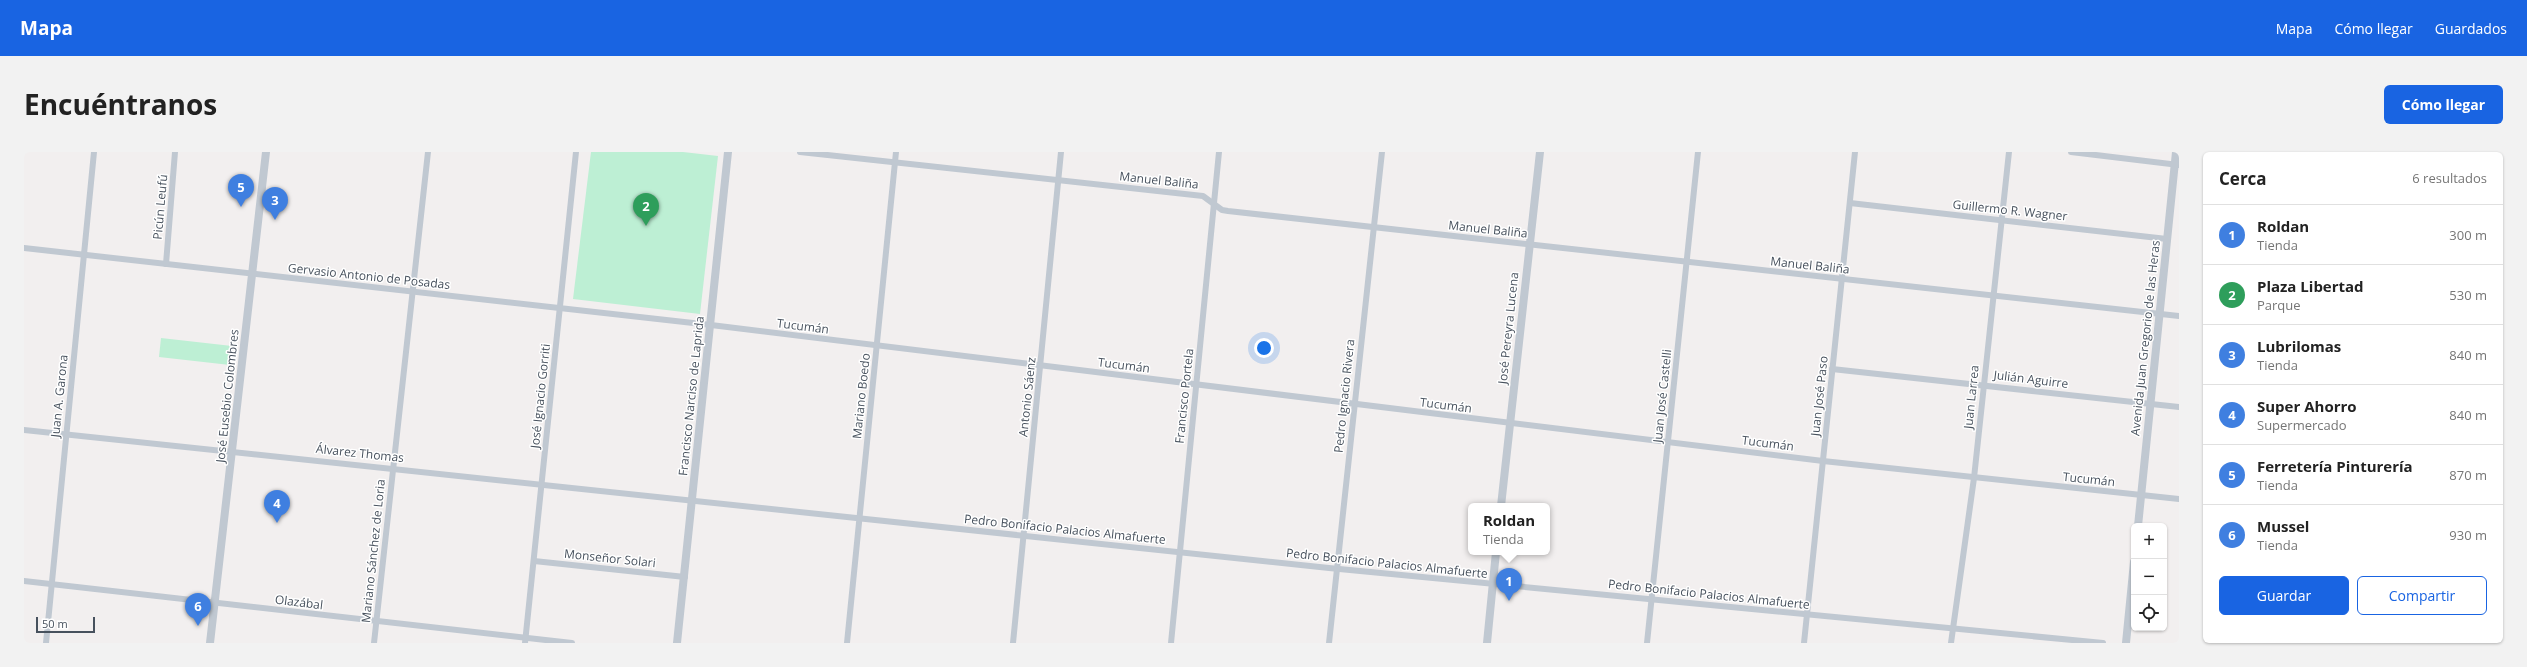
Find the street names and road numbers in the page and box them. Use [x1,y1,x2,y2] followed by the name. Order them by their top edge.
[1119,167,1199,193] street label: Manuel Baliña
[149,174,171,240] street label: Picún Leufú
[1952,196,2068,224] street label: Guillermo R. Wagner
[1448,216,1528,242] street label: Manuel Baliña
[2126,239,2164,437] street label: Avenida Juan Gregorio de las Heras
[1770,252,1850,278] street label: Manuel Baliña
[287,259,451,293] street label: Gervasio Antonio de Posadas
[1494,271,1522,386] street label: José Pereyra Lucena
[776,314,830,338] street label: Tucumán
[674,315,708,477] street label: Francisco Narciso de Laprida
[211,328,242,465] street label: José Eusebio Colombres
[1330,338,1358,454] street label: Pedro Ignacio Rivera
[526,343,554,450] street label: José Ignacio Gorriti
[1171,347,1197,445] street label: Francisco Portela
[1649,348,1675,445] street label: Juan José Castelli
[848,352,874,440] street label: Mariano Boedo
[1097,353,1151,377] street label: Tucumán
[46,354,72,439] street label: Juan A. Garona
[1806,355,1832,438] street label: Juan José Paso
[1014,356,1040,438] street label: Antonio Sáenz
[1959,364,1983,431] street label: Juan Larrea
[1992,366,2069,392] street label: Julián Aguirre
[1419,393,1473,417] street label: Tucumán
[1741,431,1795,455] street label: Tucumán
[315,440,405,466] street label: Álvarez Thomas
[2062,468,2116,490] street label: Tucumán
[357,478,389,624] street label: Mariano Sánchez de Loria
[963,510,1167,548] street label: Pedro Bonifacio Palacios Almafuerte
[1285,544,1489,582] street label: Pedro Bonifacio Palacios Almafuerte
[563,545,657,571] street label: Monseñor Solari
[1607,575,1811,613] street label: Pedro Bonifacio Palacios Almafuerte
[274,591,324,613] street label: Olazábal

